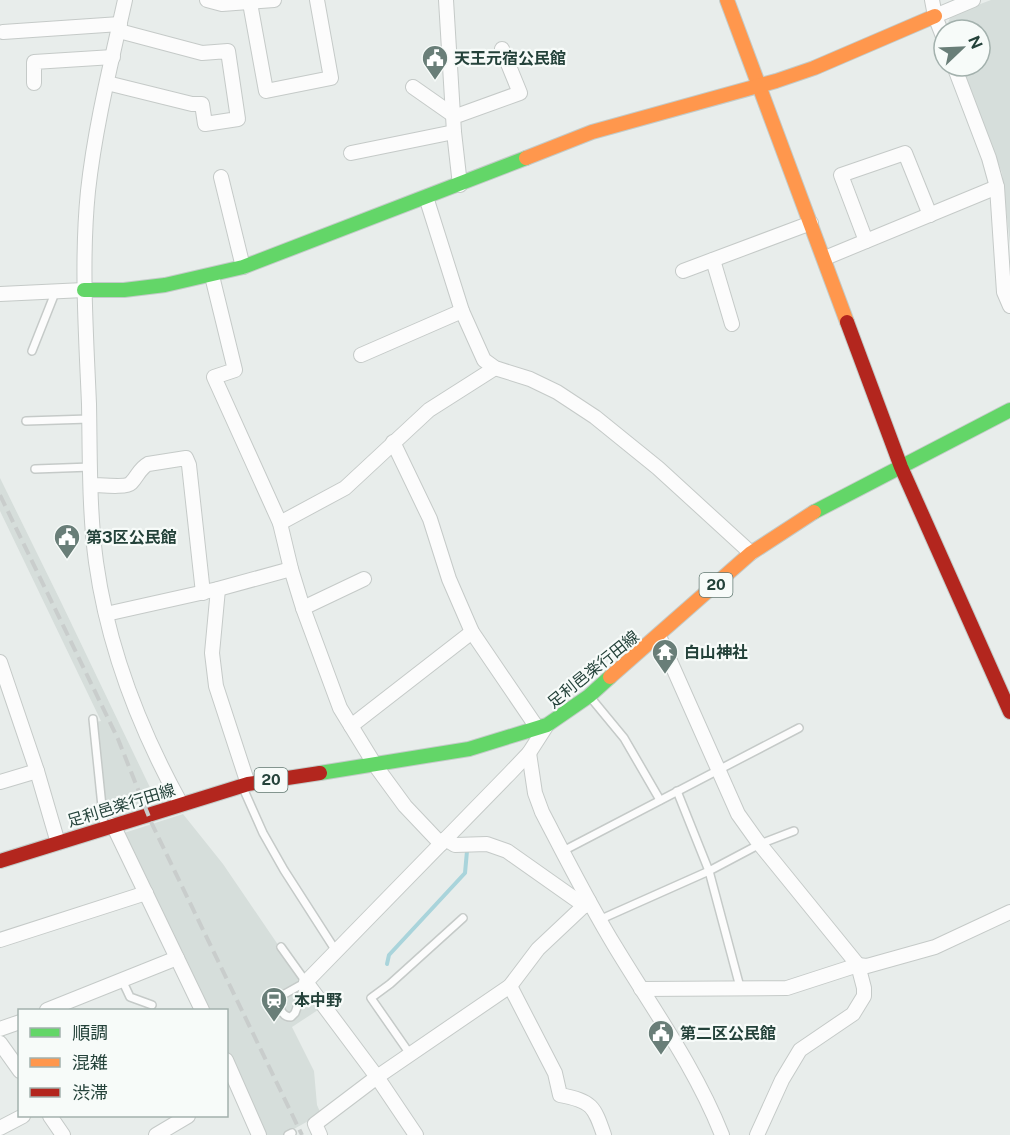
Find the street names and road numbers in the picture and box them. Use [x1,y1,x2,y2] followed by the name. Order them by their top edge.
[700,573,732,597] road number: 20
[544,627,643,712] street label: 足利邑楽行田線
[254,768,288,792] road number: 20
[65,780,177,831] street label: 足利邑楽行田線

